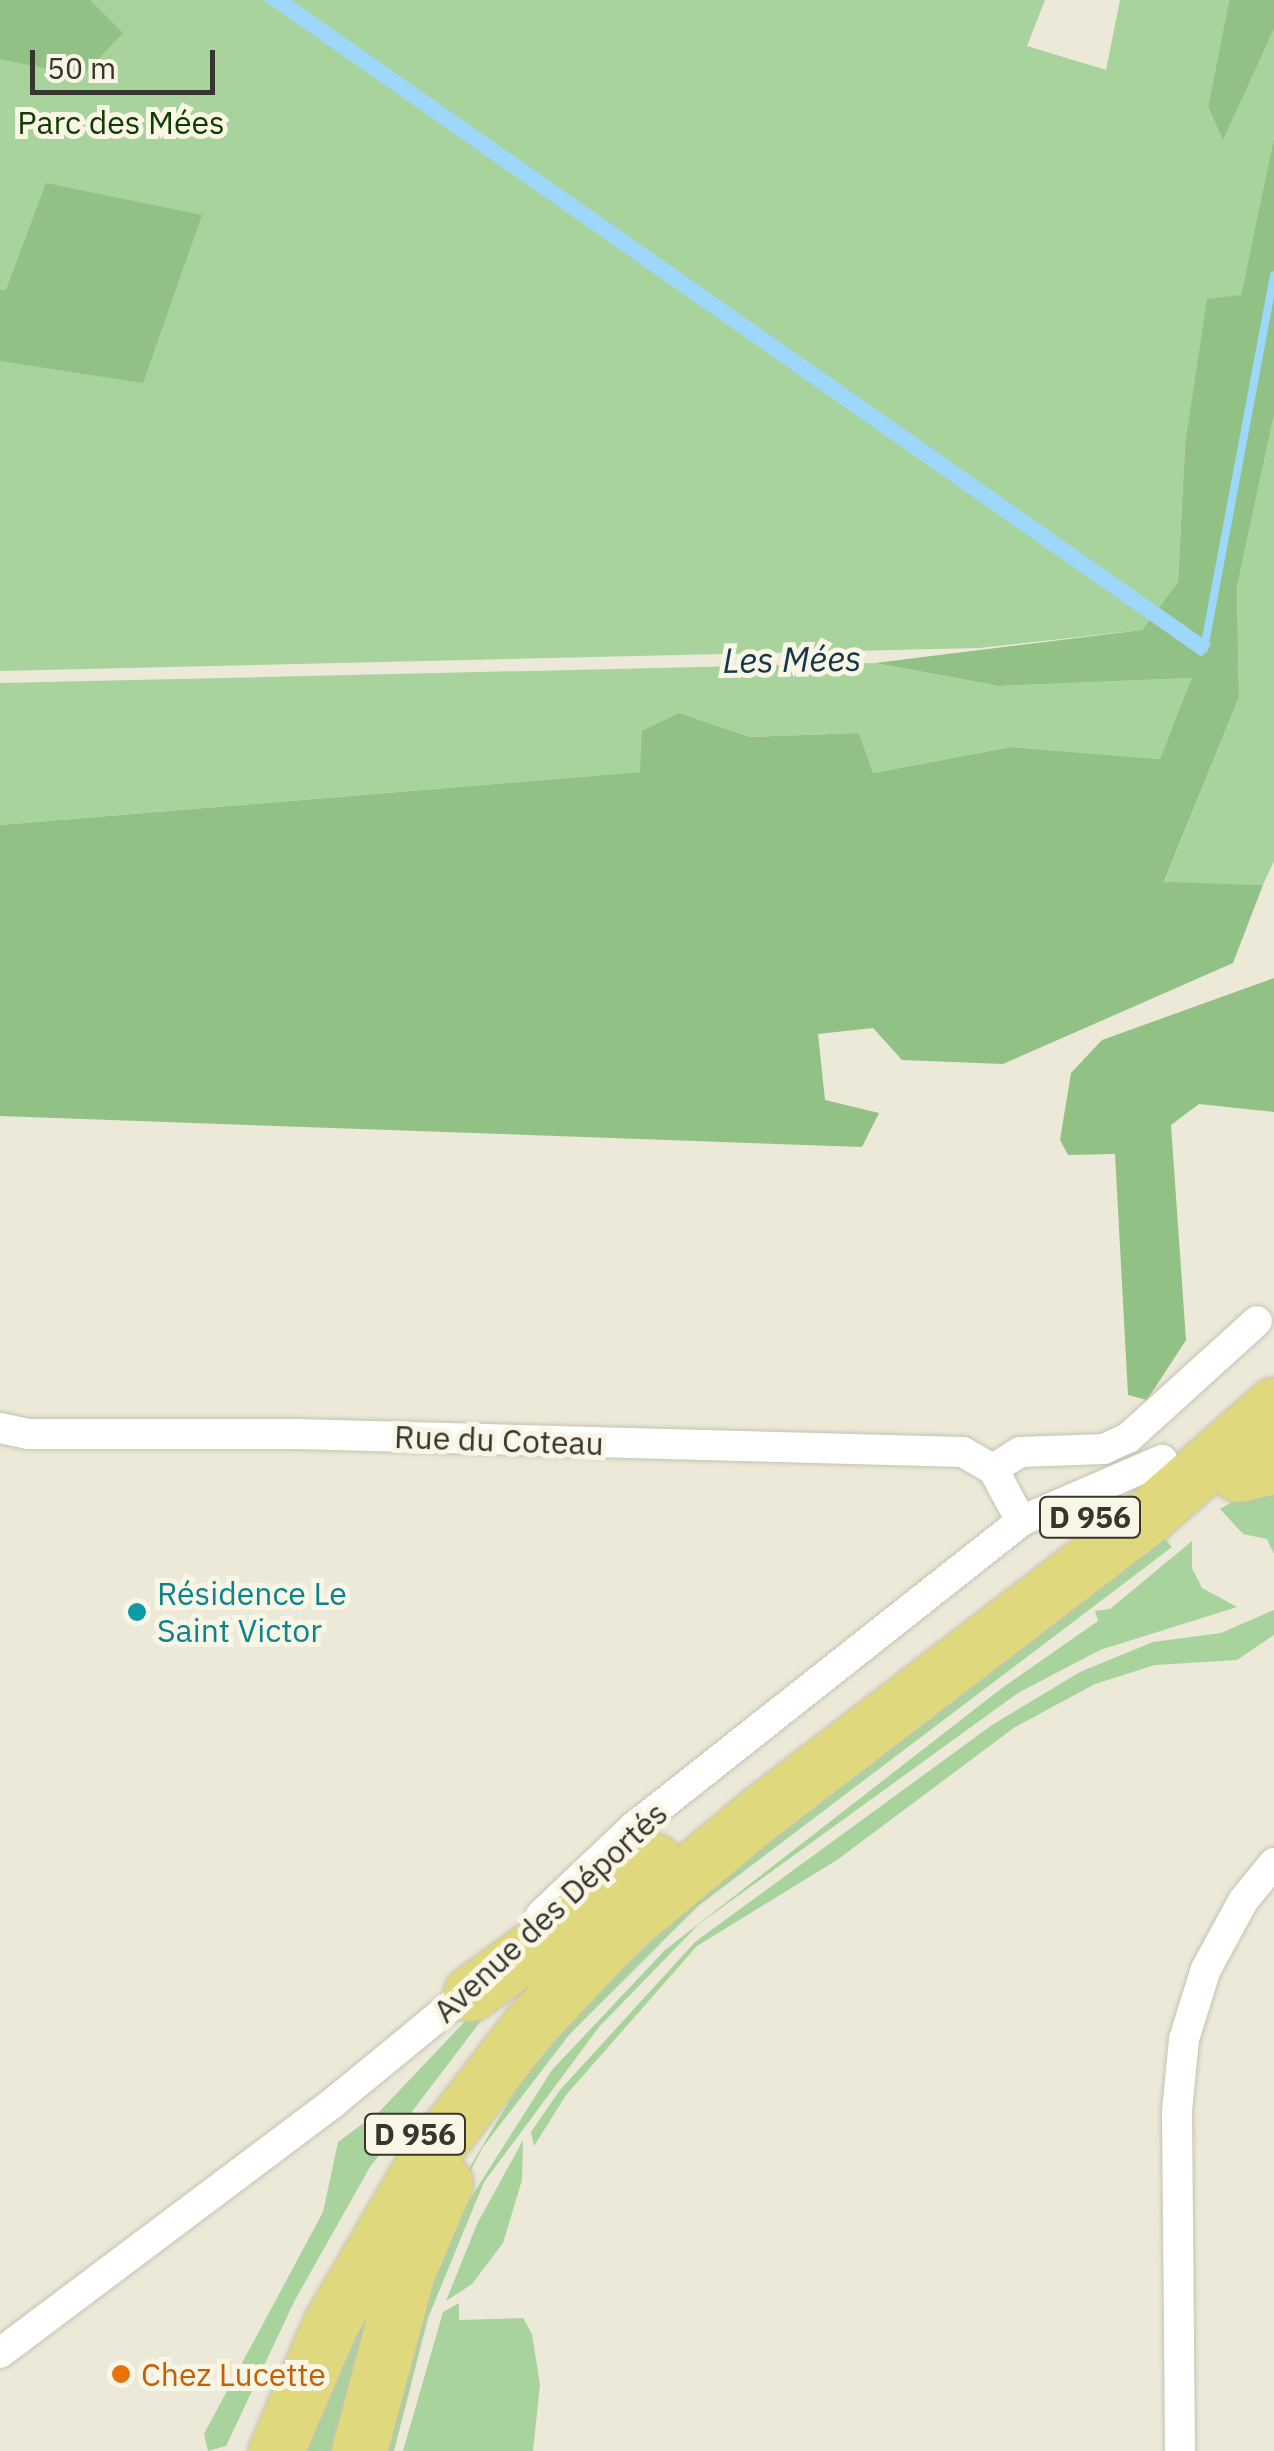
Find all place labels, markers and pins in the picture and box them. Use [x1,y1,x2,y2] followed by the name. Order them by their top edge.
[157,1575,347,1650] place label: Résidence Le Saint Victor
[126,1601,148,1623] marker: Résidence Le Saint Victor
[141,2355,326,2393] place label: Chez Lucette
[110,2363,132,2385] marker: Chez Lucette

